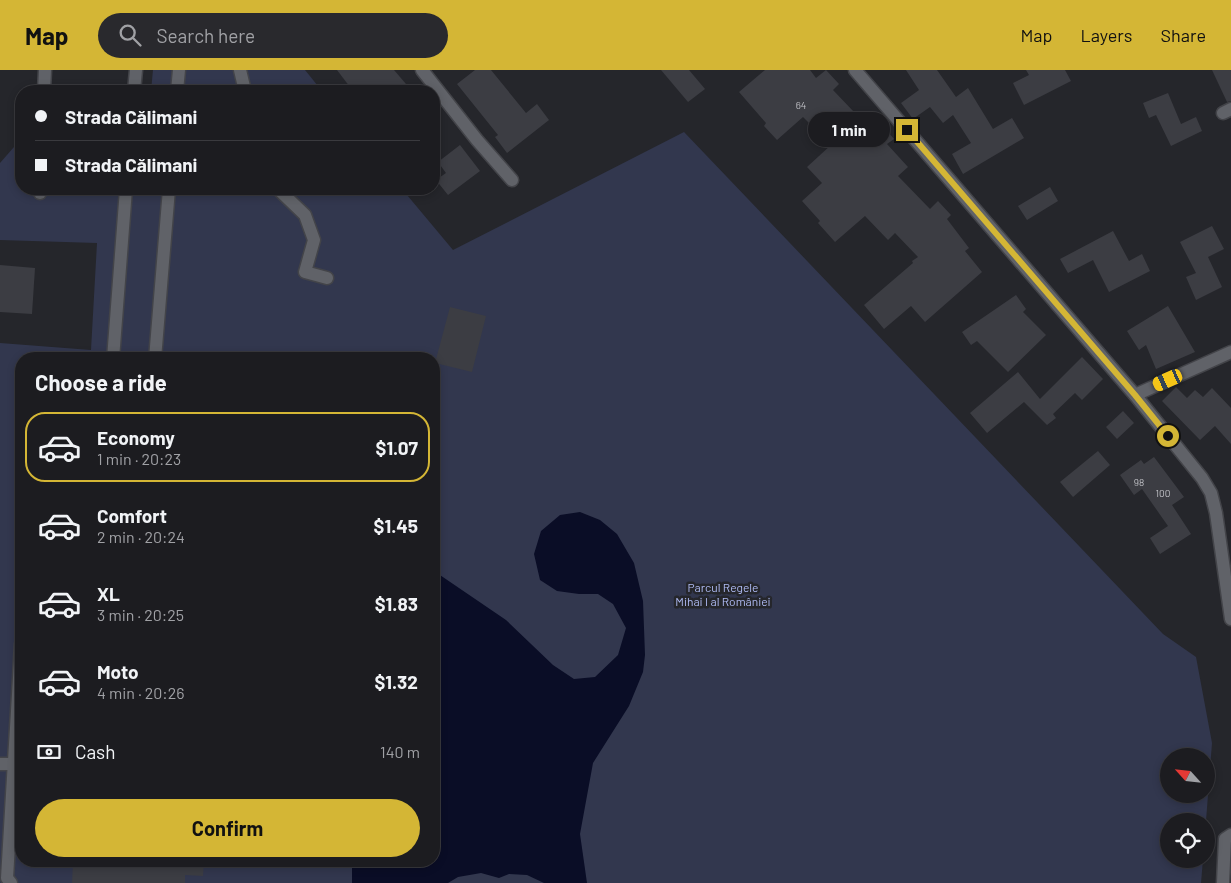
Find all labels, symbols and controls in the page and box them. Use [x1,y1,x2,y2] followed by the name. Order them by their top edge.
[98,13,448,58] search box
[25,21,68,50] text: Map
[116,21,144,49] icon: search
[156,24,255,47] text: Search here
[1020,24,1052,46] text: Map
[1080,24,1133,46] text: Layers
[1161,24,1206,46] text: Share
[796,99,806,111] house number: 64
[65,105,197,128] text: Strada Călimani
[807,112,890,148] callout: 1 min
[896,119,918,141] route end
[831,120,867,139] text: 1 min
[65,153,197,176] text: Strada Călimani
[1151,367,1184,393] car
[35,369,167,395] text: Choose a ride
[37,425,82,470] icon: car
[1157,425,1179,447] route start
[97,426,175,449] text: Economy
[376,436,418,459] text: $1.07
[97,449,181,468] text: 1 min · 20:23
[1134,476,1144,488] house number: 98
[1156,487,1170,499] house number: 100
[37,503,82,548] icon: car
[97,504,167,527] text: Comfort
[374,514,418,537] text: $1.45
[97,527,185,546] text: 2 min · 20:24
[675,580,771,608] park label: Parcul Regele Mihai I al României
[37,581,82,626] icon: car
[97,582,120,605] text: XL
[375,592,418,615] text: $1.83
[97,605,184,624] text: 3 min · 20:25
[37,659,82,704] icon: car
[97,660,139,683] text: Moto
[374,670,418,693] text: $1.32
[97,683,185,702] text: 4 min · 20:26
[35,738,63,766] icon: cash
[75,740,116,763] text: Cash
[380,742,420,761] text: 140 m
[1160,748,1215,802] north arrow
[1160,748,1215,868] map controls
[35,799,420,857] button: Confirm
[1160,813,1215,868] button: locate

